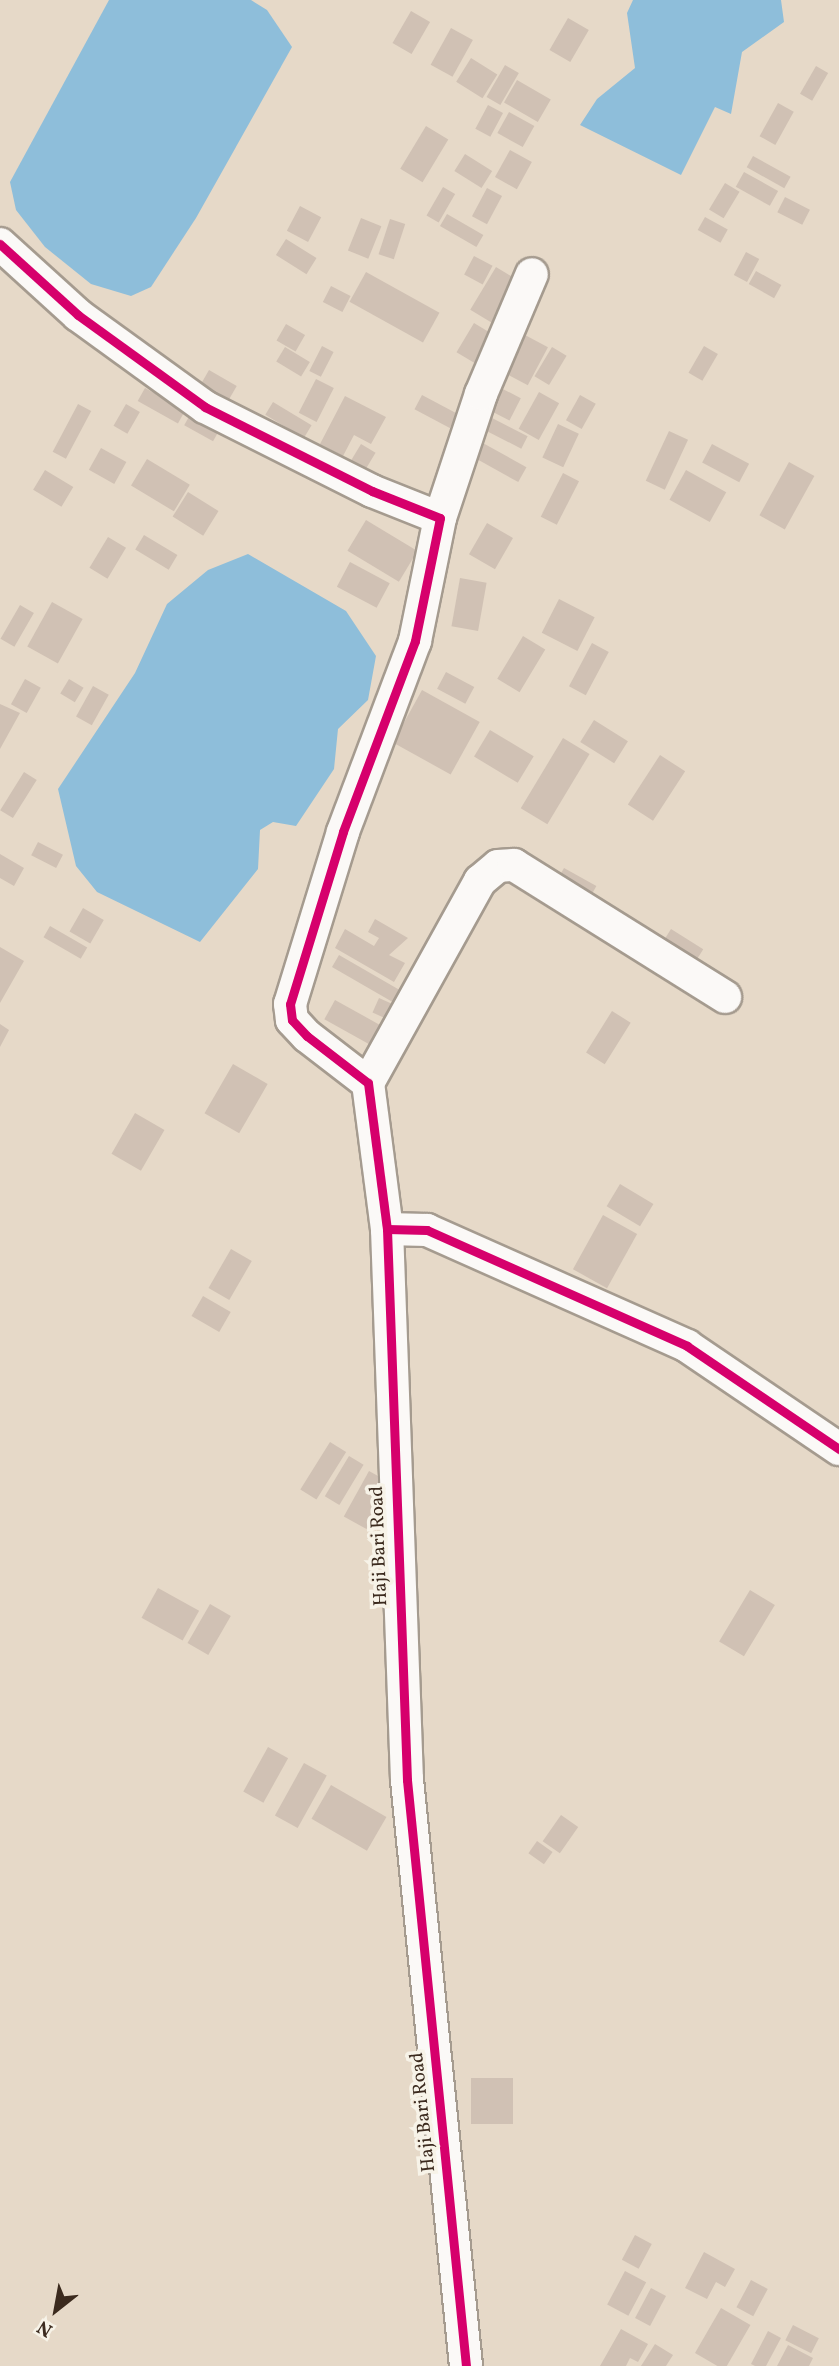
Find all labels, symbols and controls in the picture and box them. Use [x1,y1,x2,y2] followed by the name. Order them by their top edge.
[367,1485,393,1607] street label: Haji Bari Road
[406,2051,442,2173] street label: Haji Bari Road
[21,2275,91,2345] north arrow
[33,2313,58,2343] text: N

